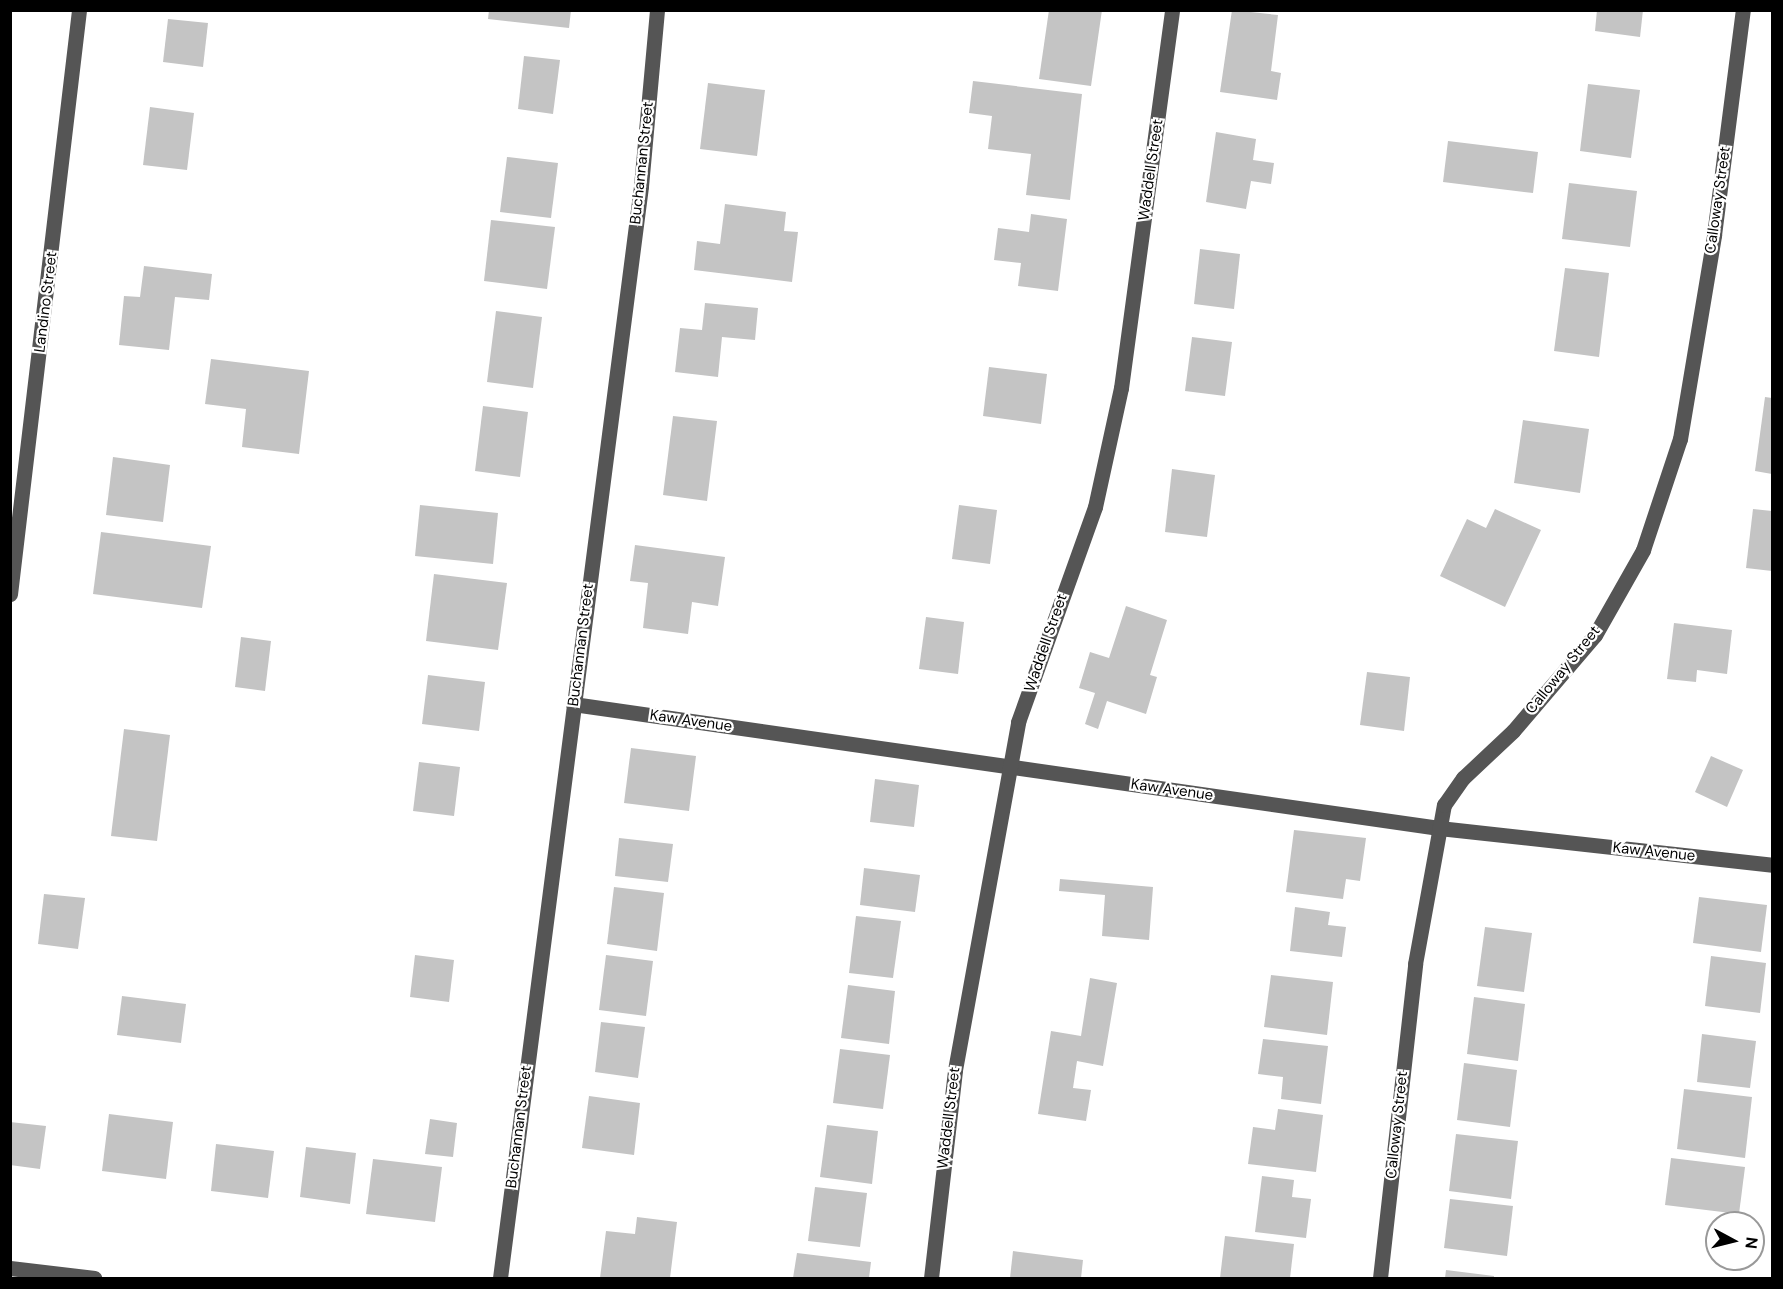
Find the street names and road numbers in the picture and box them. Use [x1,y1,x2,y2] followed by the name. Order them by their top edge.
[627,101,657,225] street label: Buchannan Street
[1135,118,1167,222] street label: Waddell Street
[1702,145,1734,255] street label: Calloway Street
[31,250,61,354] street label: Landino Street
[565,583,597,707] street label: Buchannan Street
[1021,592,1071,694] street label: Waddell Street
[1522,622,1604,718] street label: Calloway Street
[649,706,733,736] street label: Kaw Avenue
[1130,775,1214,805] street label: Kaw Avenue
[1612,839,1696,865] street label: Kaw Avenue
[503,1065,535,1189] street label: Buchannan Street
[934,1066,964,1170] street label: Waddell Street
[1382,1070,1412,1180] street label: Calloway Street

